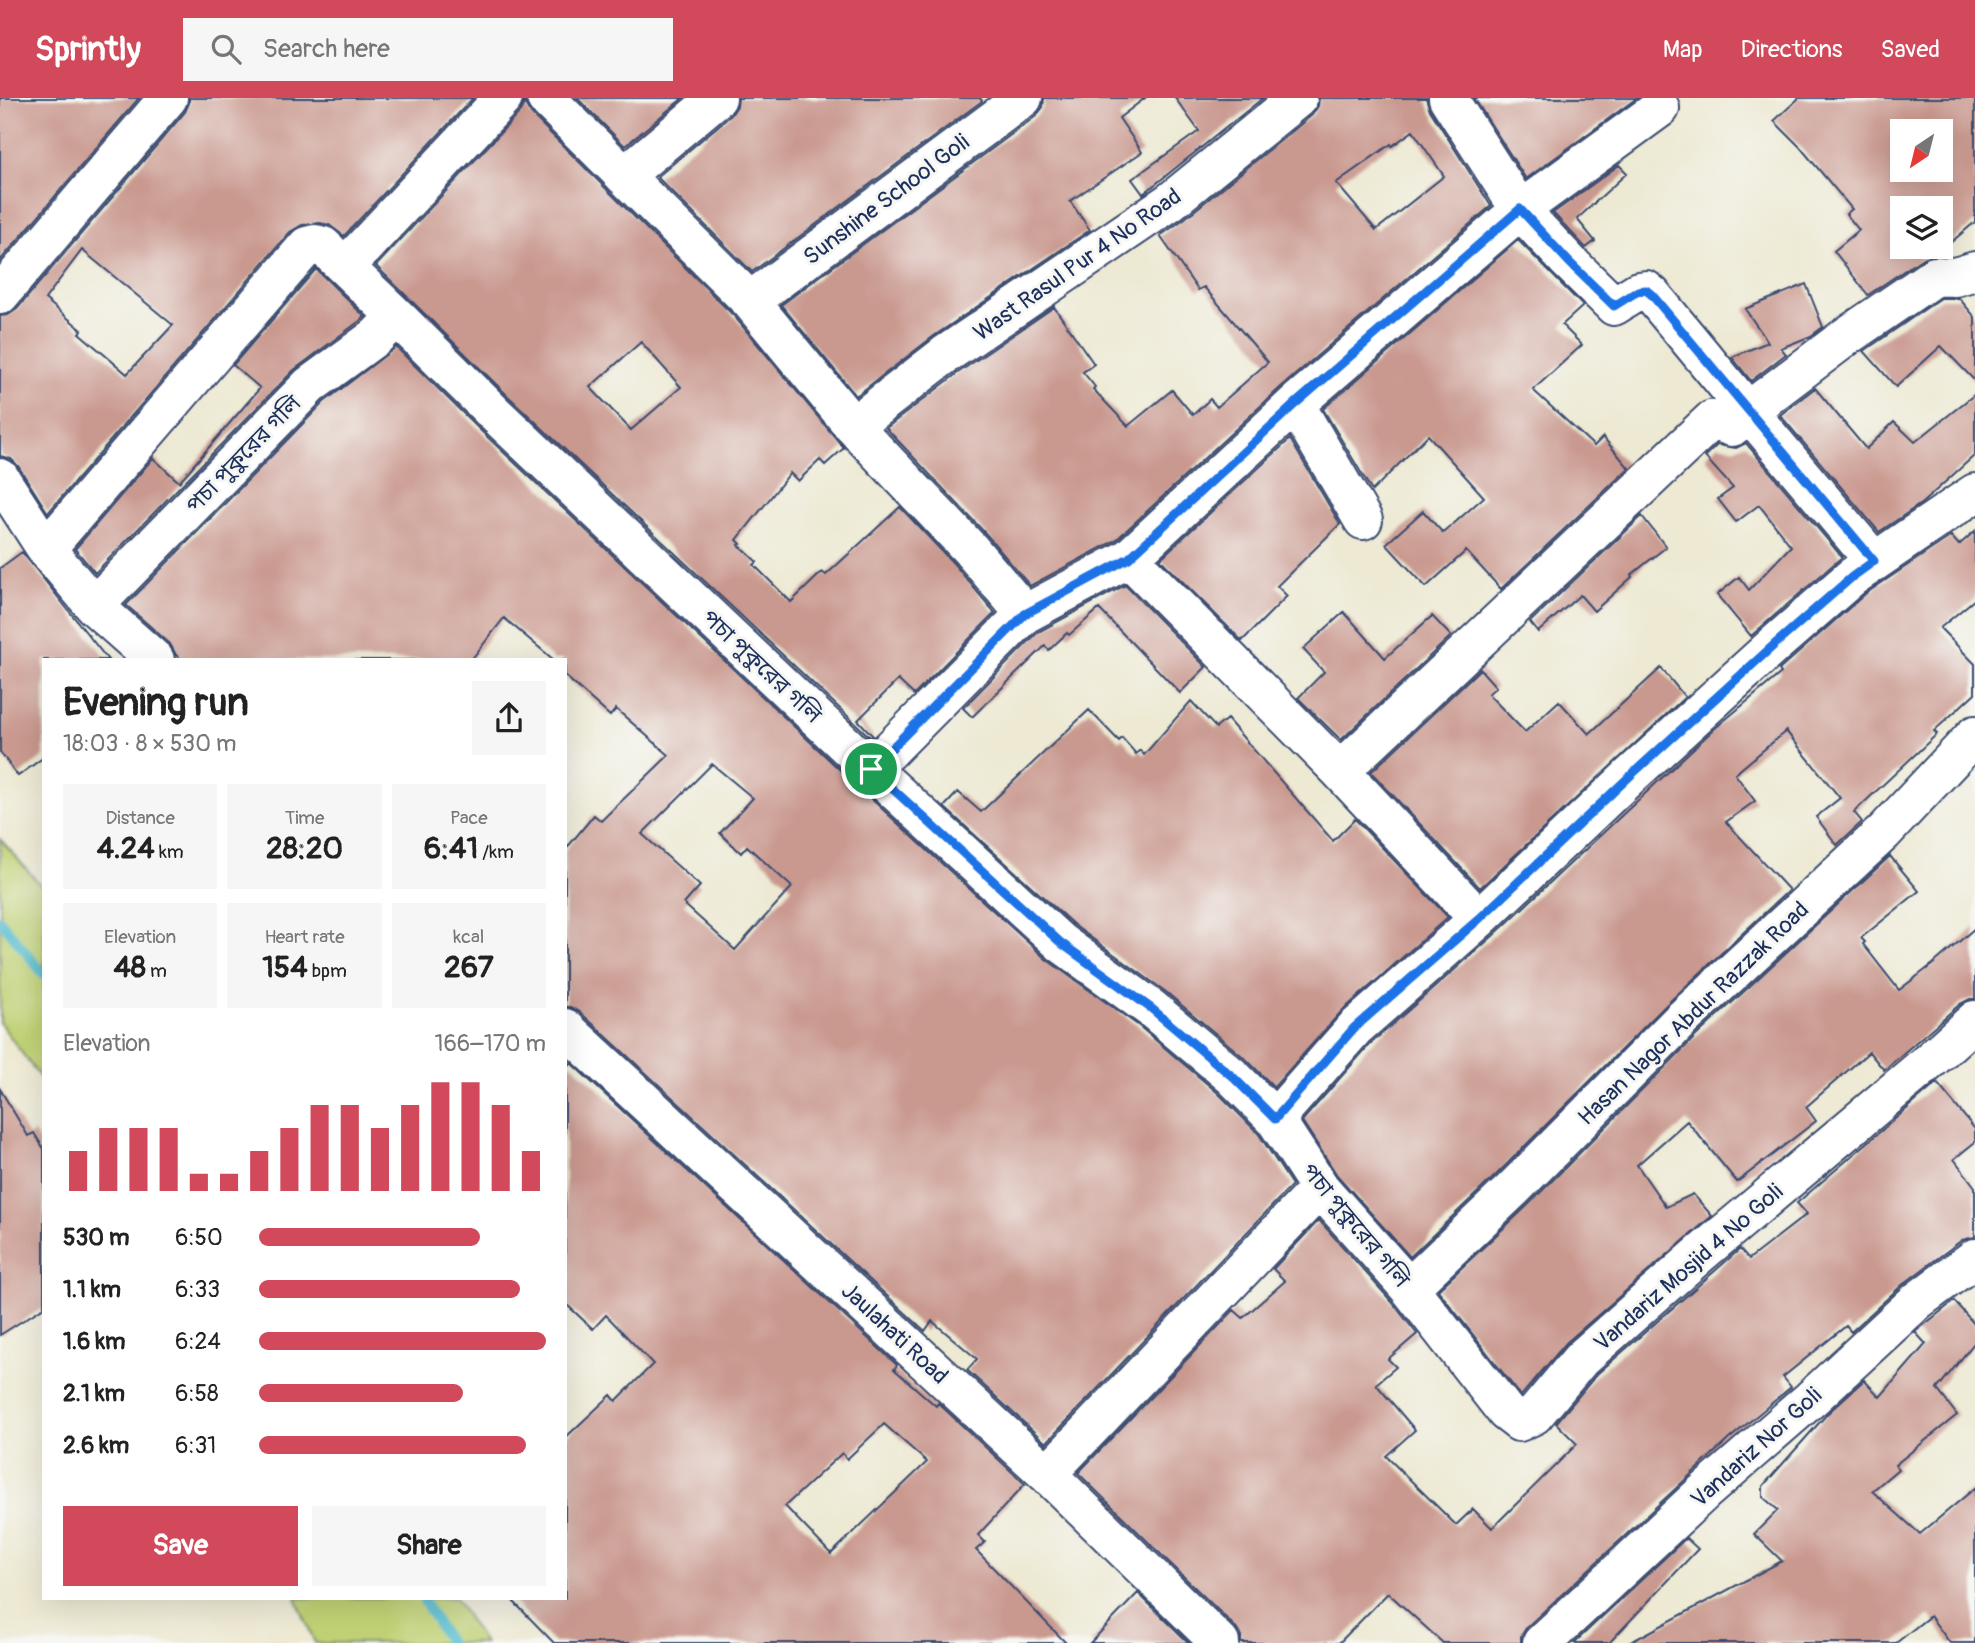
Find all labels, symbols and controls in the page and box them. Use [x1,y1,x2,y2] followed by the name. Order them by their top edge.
[183,18,673,81] search box
[35,29,141,70] text: Sprintly
[207,30,245,68] icon: search
[263,33,390,65] text: Search here
[1663,35,1703,64] text: Map
[1741,35,1842,64] text: Directions
[1880,35,1940,64] text: Saved
[1890,119,1953,182] north arrow
[1890,119,1953,259] map controls
[798,128,975,271] street label: Sunshine School Goli
[968,182,1187,347] street label: Wast Rasul Pur 4 No Road
[1890,196,1953,259] button: layers
[180,388,308,520] street label: পচা পুকুরের গলি
[696,603,829,730] street label: পচা পুকুরের গলি
[63,679,249,727] text: Evening run
[472,681,546,755] button: share
[63,729,236,758] text: 18:03 · 8 × 530 m
[841,739,901,799] pin
[852,750,890,788] icon: arrive
[105,806,175,830] text: Distance
[285,806,324,830] text: Time
[450,806,488,830] text: Pace
[97,830,155,867] text: 4.24
[266,830,343,867] text: 28:20
[424,830,478,867] text: 6:41
[155,840,184,864] text: km
[478,840,514,864] text: /km
[1572,895,1815,1131] street label: Hasan Nagor Abdur Razzak Road
[104,925,176,949] text: Elevation
[264,925,345,949] text: Heart rate
[453,925,484,949] text: kcal
[113,949,146,986] text: 48
[262,949,308,986] text: 154
[444,949,494,986] text: 267
[146,959,167,983] text: m
[308,959,347,983] text: bpm
[63,1029,151,1058] text: Elevation
[434,1029,546,1058] text: 166–170 m
[1295,1157,1417,1294] street label: পচা পুকুরের গলি
[1588,1177,1789,1357] street label: Vandariz Mosjid 4 No Goli
[63,1223,129,1252] text: 530 m
[175,1223,223,1252] text: 6:50
[63,1275,121,1304] text: 1.1 km
[175,1275,220,1304] text: 6:33
[835,1276,954,1390] street label: Jaulahati Road
[63,1327,125,1356] text: 1.6 km
[175,1327,221,1356] text: 6:24
[63,1379,125,1408] text: 2.1 km
[175,1379,219,1408] text: 6:58
[1685,1381,1828,1514] street label: Vandariz Nor Goli
[63,1431,129,1460] text: 2.6 km
[175,1431,216,1460] text: 6:31
[63,1506,298,1586] button: Save
[312,1506,546,1586] button: Share

